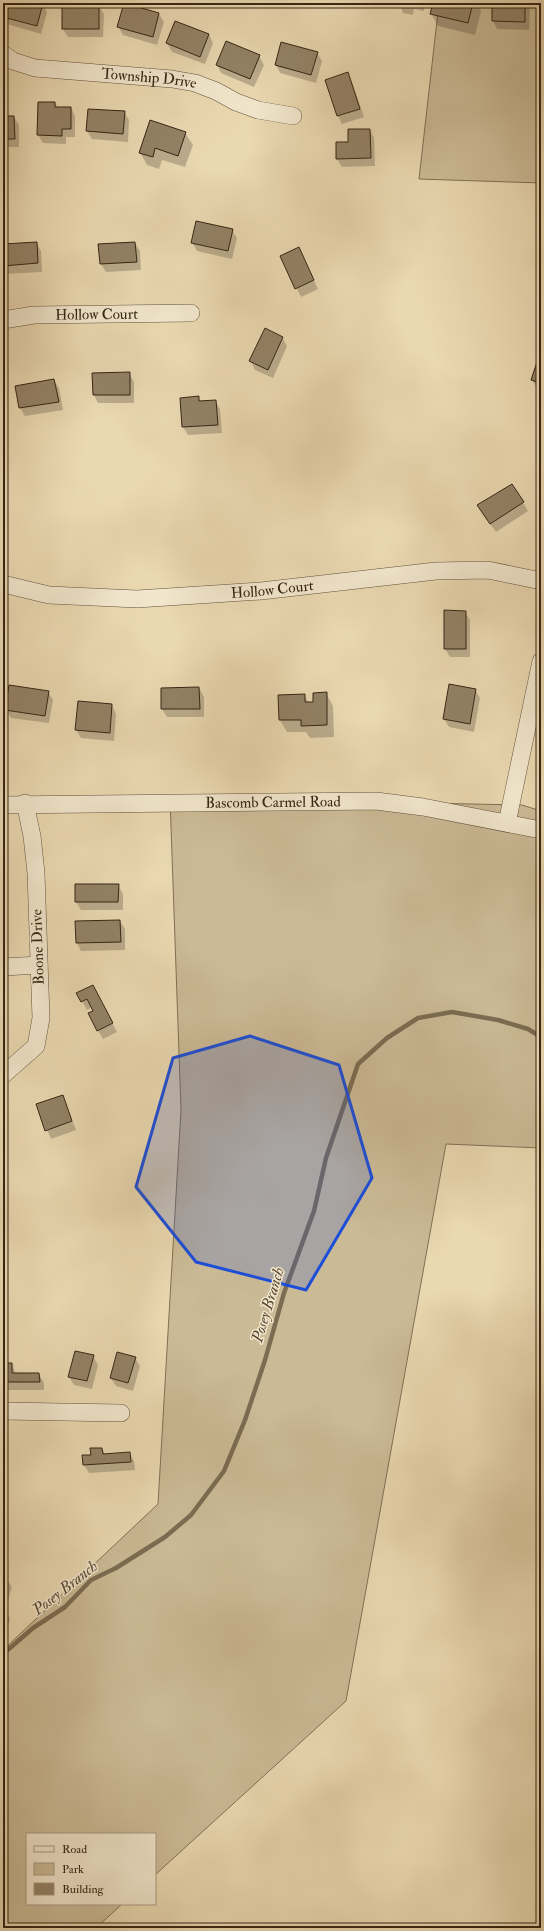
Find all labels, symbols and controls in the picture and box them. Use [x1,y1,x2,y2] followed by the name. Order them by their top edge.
[101,64,198,93] street label: Township Drive
[55,304,138,324] street label: Hollow Court
[230,576,315,602] street label: Hollow Court
[205,792,341,812] street label: Bascomb Carmel Road
[27,909,49,985] street label: Boone Drive
[247,1265,289,1346] water label: Posey Branch
[28,1556,102,1620] water label: Posey Branch
[26,1833,156,1905] legend
[62,1842,87,1857] text: Road
[62,1862,84,1877] text: Park
[62,1882,105,1897] text: Building

